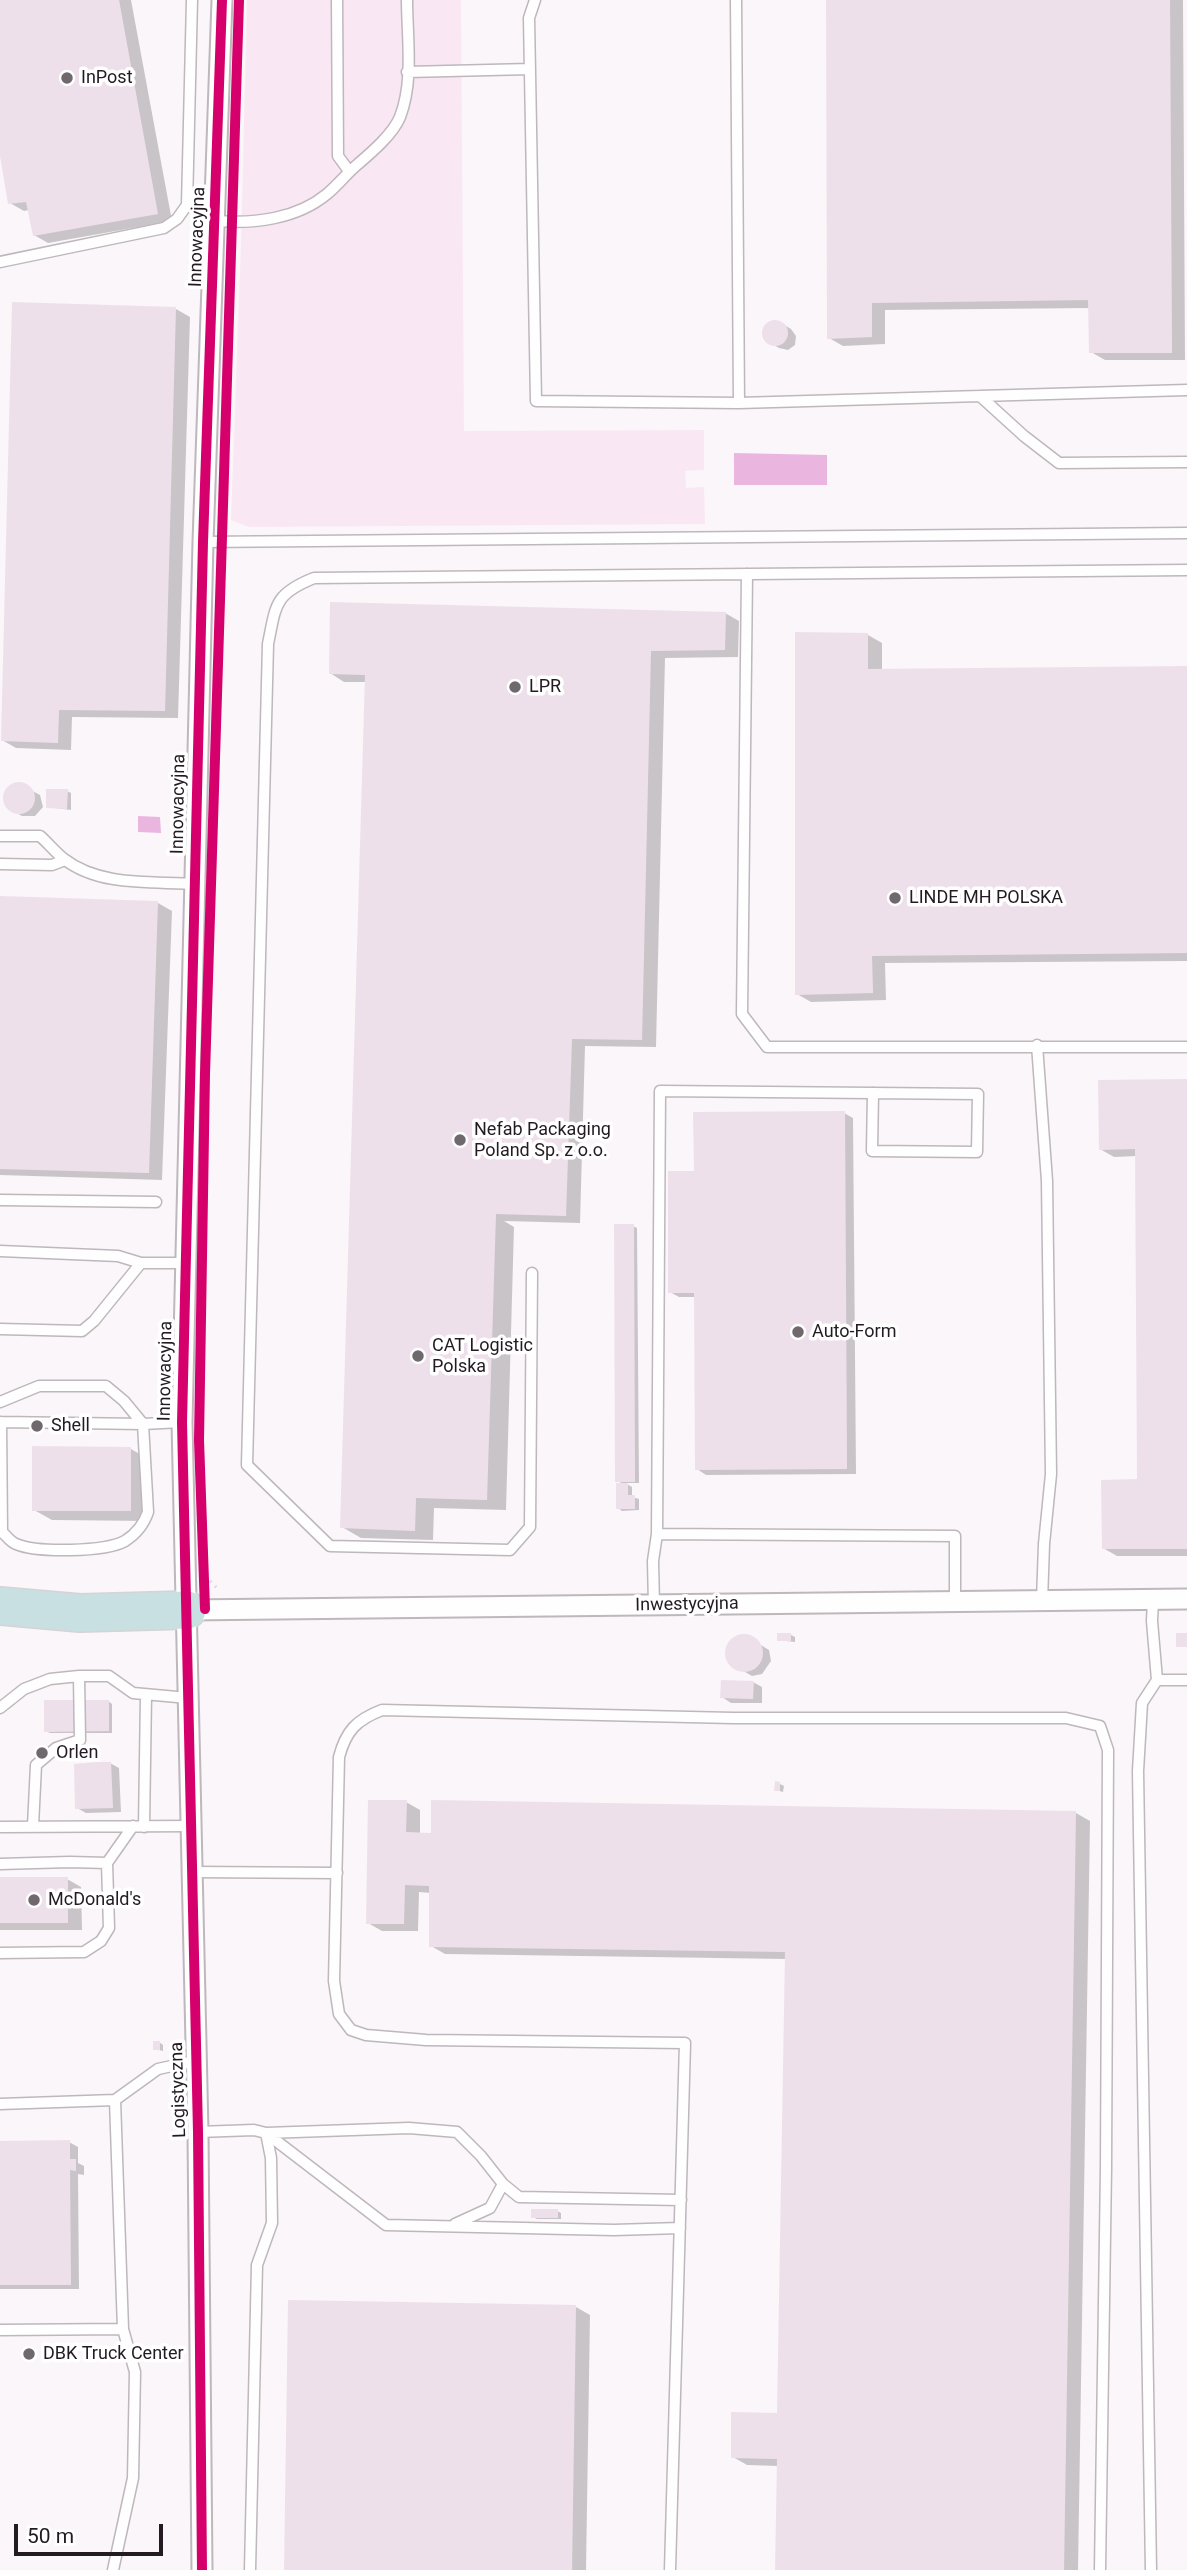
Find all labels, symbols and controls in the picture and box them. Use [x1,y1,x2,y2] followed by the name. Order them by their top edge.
[81,67,133,89] place label: InPost
[59,70,75,86] marker: InPost
[185,186,211,288] street label: Innowacyjna
[529,676,561,698] place label: LPR
[507,679,523,695] marker: LPR
[167,754,191,854] street label: Innowacyjna
[909,887,1063,909] place label: LINDE MH POLSKA
[887,890,903,906] marker: LINDE MH POLSKA
[474,1119,611,1162] place label: Nefab Packaging Poland Sp. z o.o.
[452,1132,468,1148] marker: Nefab Packaging Poland Sp. z o.o.
[154,1321,178,1421] street label: Innowacyjna
[812,1321,896,1343] place label: Auto-Form
[790,1324,806,1340] marker: Auto-Form
[432,1335,533,1378] place label: CAT Logistic Polska
[410,1348,426,1364] marker: CAT Logistic Polska
[51,1415,90,1437] place label: Shell
[29,1418,45,1434] marker: Shell
[635,1593,739,1617] street label: Inwestycyjna
[56,1742,98,1764] place label: Orlen
[34,1745,50,1761] marker: Orlen
[48,1889,141,1911] place label: McDonald's
[26,1892,42,1908] marker: McDonald's
[167,2042,191,2138] street label: Logistyczna
[43,2343,184,2365] place label: DBK Truck Center
[21,2346,37,2362] marker: DBK Truck Center
[18,2510,166,2554] scale bar
[27,2524,74,2548] text: 50 m

